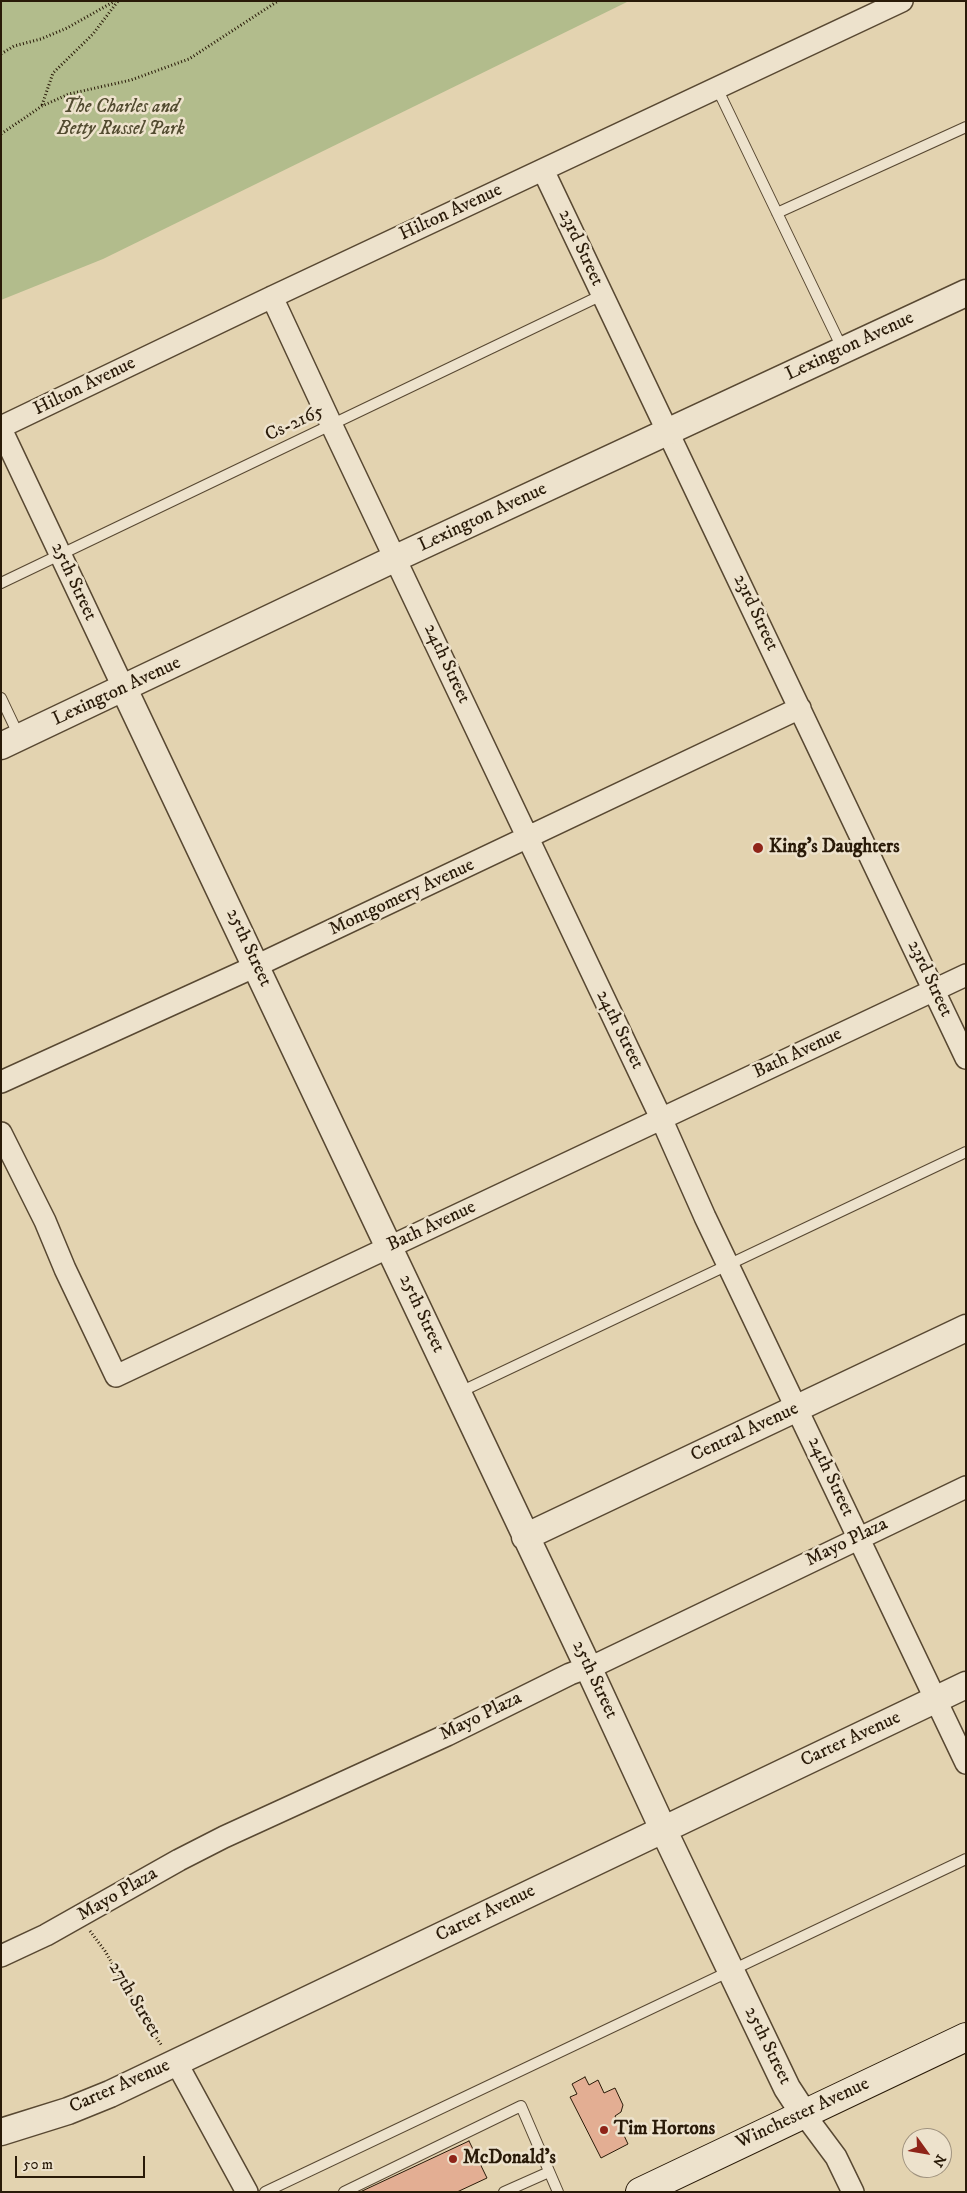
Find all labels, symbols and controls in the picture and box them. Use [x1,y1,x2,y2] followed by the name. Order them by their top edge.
[57,97,185,141] park label: The Charles and Betty Russel Park
[396,179,506,247] street label: Hilton Avenue
[552,206,608,290] street label: 23rd Street
[782,307,918,387] street label: Lexington Avenue
[30,353,140,421] street label: Hilton Avenue
[262,401,328,447] street label: Cs-2165
[415,478,551,558] street label: Lexington Avenue
[45,539,101,625] street label: 25th Street
[727,571,783,655] street label: 23rd Street
[418,621,474,707] street label: 24th Street
[49,652,185,732] street label: Lexington Avenue
[769,837,900,859] place label: King's Daughters
[751,841,765,855] marker: King's Daughters
[326,854,478,942] street label: Montgomery Avenue
[220,905,276,991] street label: 25th Street
[901,937,957,1021] street label: 23rd Street
[590,987,648,1073] street label: 24th Street
[750,1024,846,1084] street label: Bath Avenue
[384,1197,480,1257] street label: Bath Avenue
[393,1271,449,1357] street label: 25th Street
[688,1398,802,1468] street label: Central Avenue
[802,1434,858,1520] street label: 24th Street
[802,1513,892,1573] street label: Mayo Plaza
[566,1637,622,1723] street label: 25th Street
[436,1687,526,1747] street label: Mayo Plaza
[797,1707,905,1773] street label: Carter Avenue
[74,1863,162,1927] street label: Mayo Plaza
[433,1880,539,1948] street label: Carter Avenue
[103,1958,165,2042] street label: 27th Street
[738,2003,796,2089] street label: 25th Street
[66,2055,174,2119] street label: Carter Avenue
[733,2073,873,2155] street label: Winchester Avenue
[614,2119,715,2141] place label: Tim Hortons
[598,2124,610,2136] marker: Tim Hortons
[902,2128,952,2178] north arrow
[18,2146,148,2178] scale bar
[463,2148,556,2170] place label: McDonald's
[928,2151,950,2170] text: N
[447,2153,459,2165] marker: McDonald's
[23,2155,53,2174] text: 50 m

